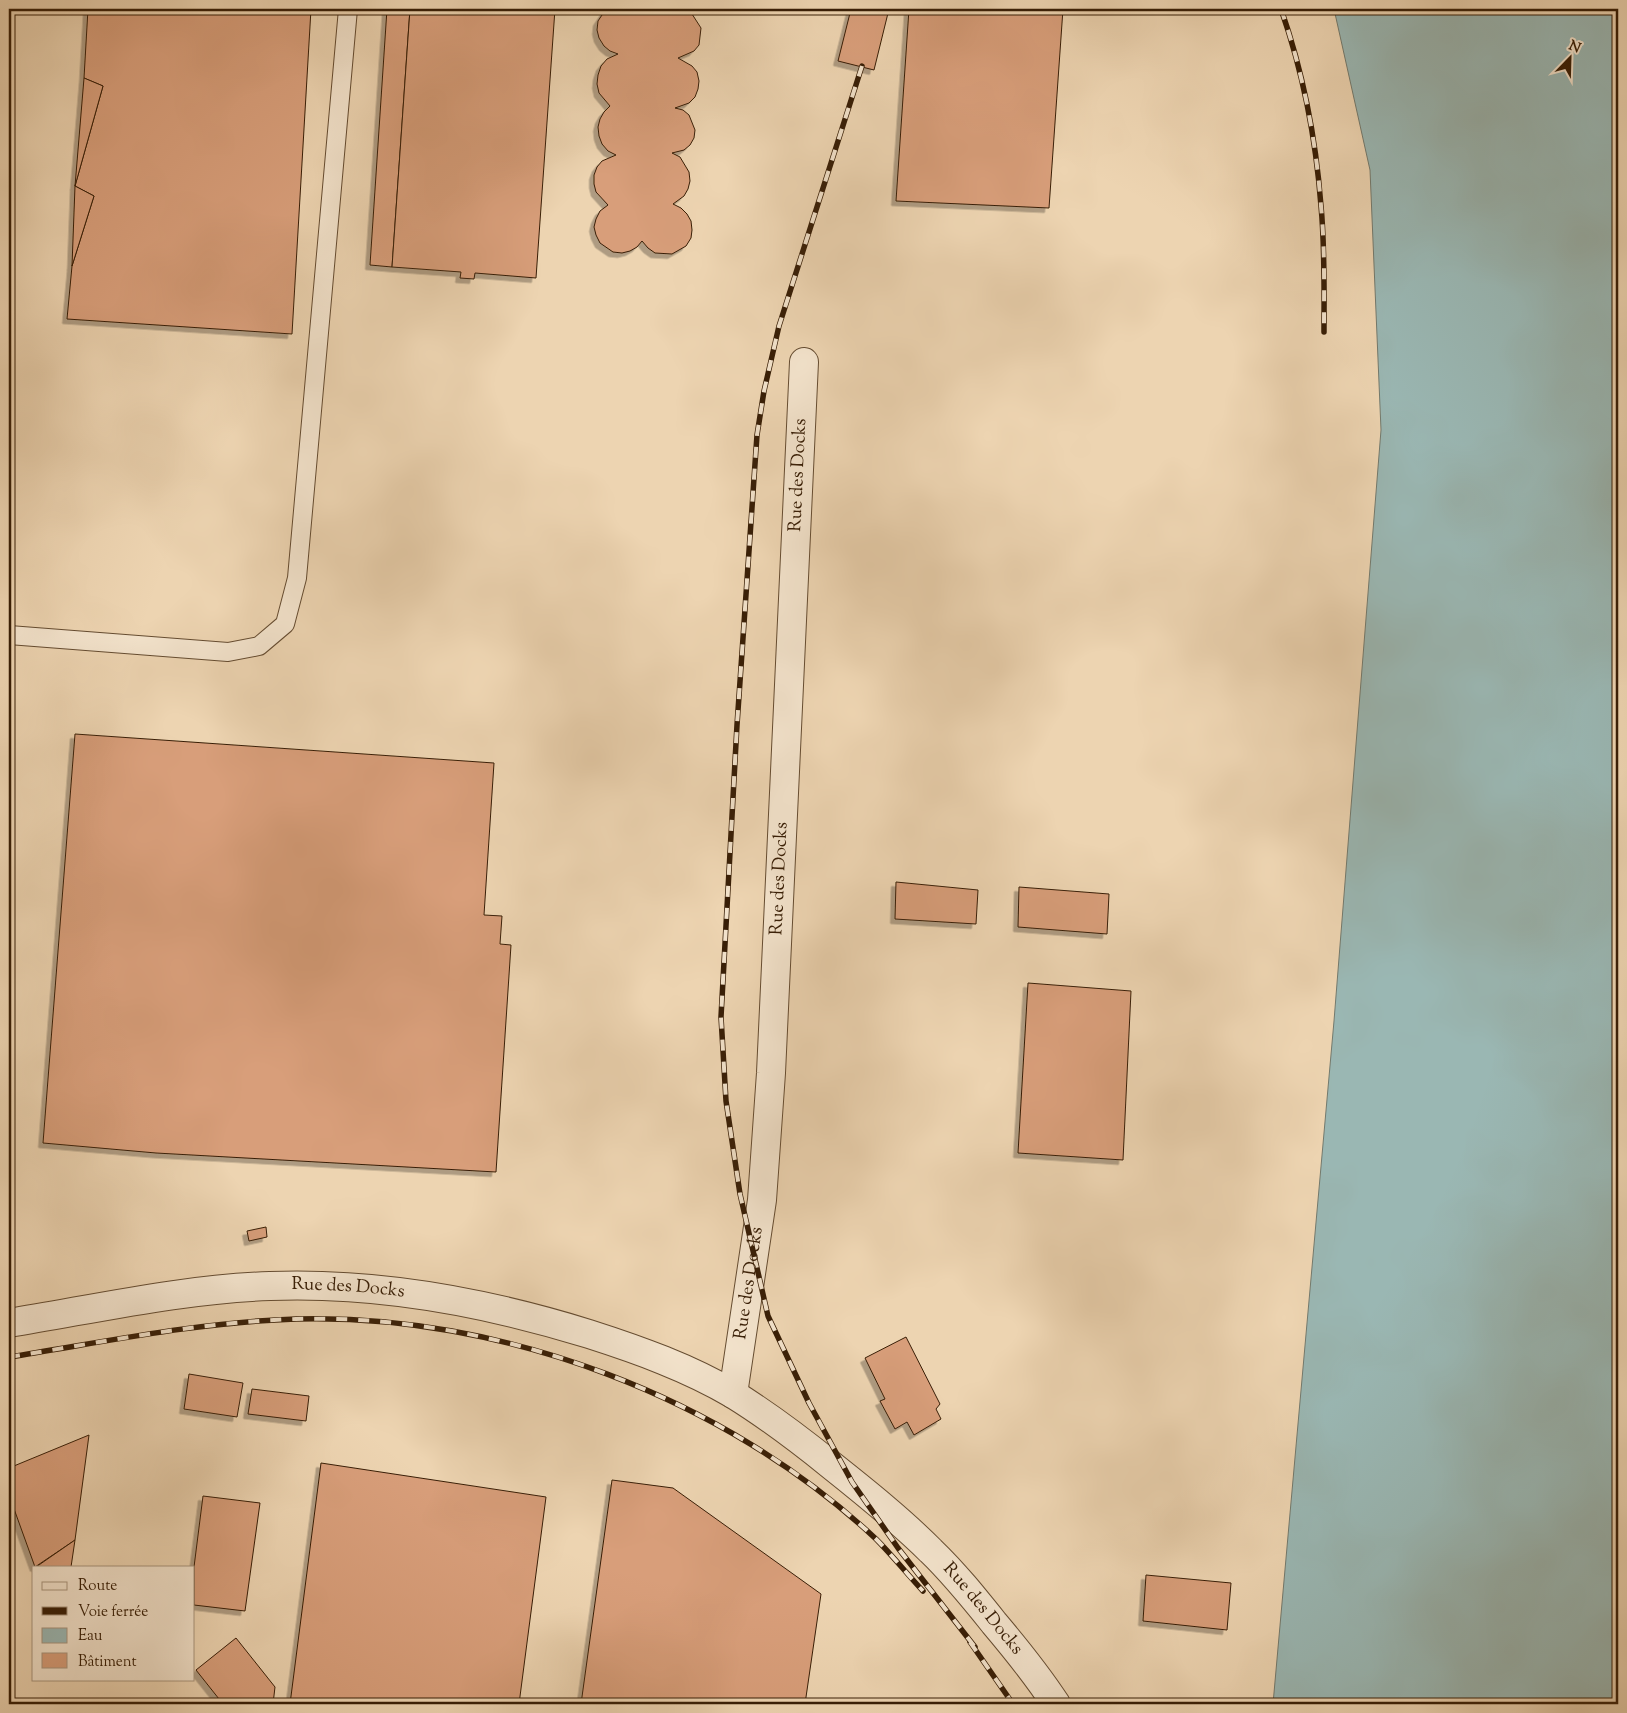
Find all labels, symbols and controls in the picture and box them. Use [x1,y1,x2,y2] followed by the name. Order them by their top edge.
[1544,32,1594,82] north arrow
[1565,36,1583,59] text: N
[783,418,814,532] street label: Rue des Docks
[764,821,796,936] street label: Rue des Docks
[728,1225,771,1341] street label: Rue des Docks
[291,1272,406,1305] street label: Rue des Docks
[936,1557,1029,1661] street label: Rue des Docks
[32,1566,195,1680] legend
[78,1576,117,1597] text: Route
[78,1602,148,1623] text: Voie ferrée
[78,1626,103,1647] text: Eau
[78,1652,137,1673] text: Bâtiment

